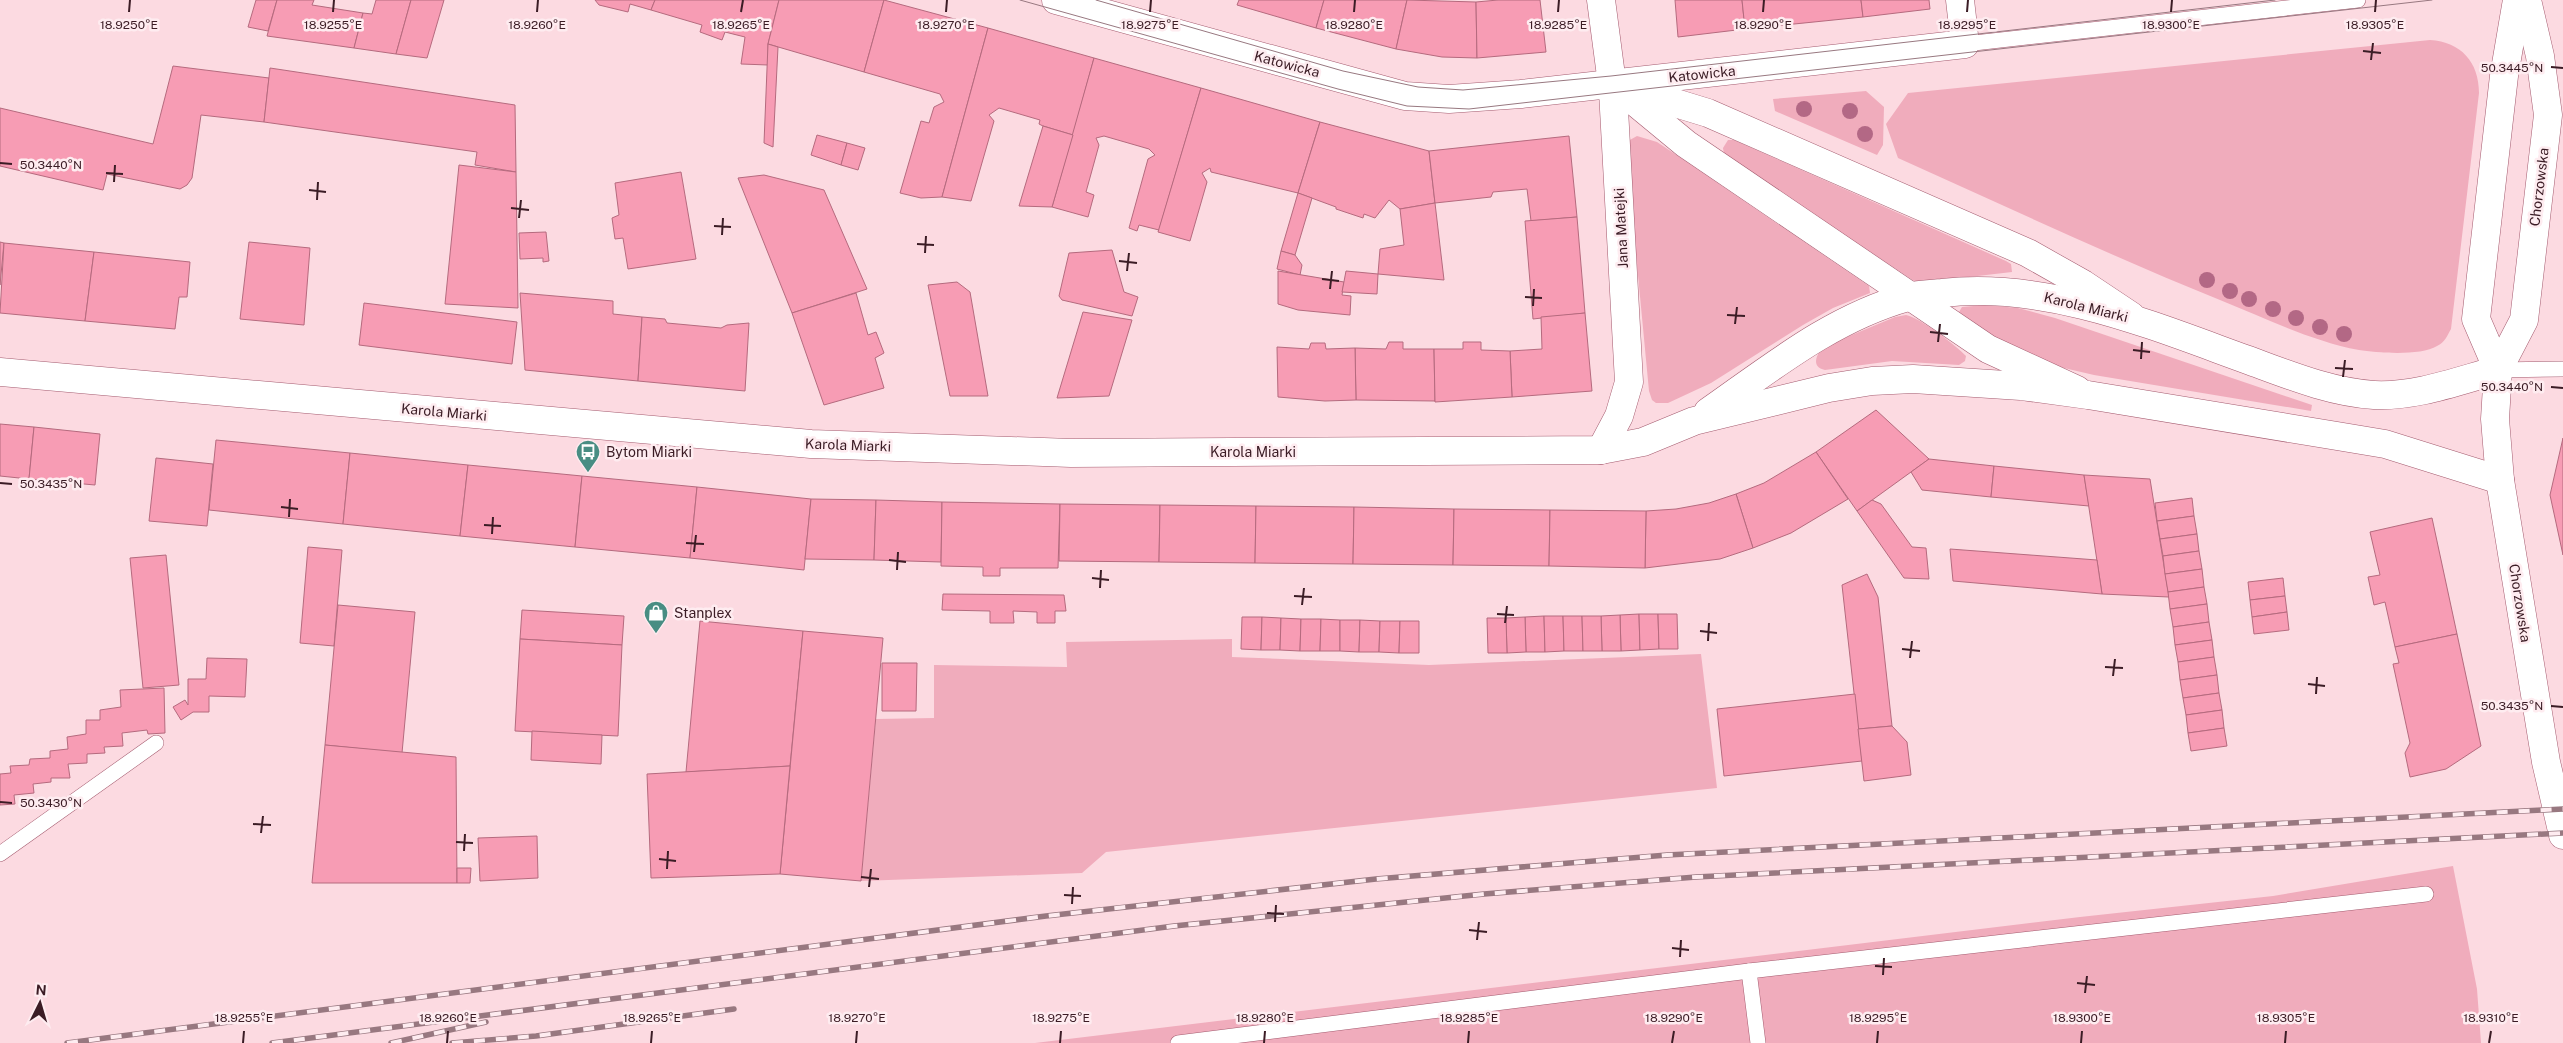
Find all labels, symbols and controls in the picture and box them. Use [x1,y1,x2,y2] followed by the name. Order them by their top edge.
[100,18,158,32] text: 18.9250°E
[304,18,362,32] text: 18.9255°E
[508,18,566,32] text: 18.9260°E
[712,18,770,32] text: 18.9265°E
[917,18,975,32] text: 18.9270°E
[1121,18,1179,32] text: 18.9275°E
[1325,18,1383,32] text: 18.9280°E
[1529,18,1587,32] text: 18.9285°E
[1734,18,1792,32] text: 18.9290°E
[1938,18,1996,32] text: 18.9295°E
[2142,18,2200,32] text: 18.9300°E
[2346,18,2404,32] text: 18.9305°E
[1252,48,1322,80] street label: Katowicka
[2481,61,2543,75] text: 50.3445°N
[1668,63,1736,85] street label: Katowicka
[2526,147,2552,227] street label: Chorzowska
[20,158,82,172] text: 50.3440°N
[1611,187,1631,269] street label: Jana Matejki
[2042,289,2130,325] street label: Karola Miarki
[2481,380,2543,394] text: 50.3440°N
[400,400,488,424] street label: Karola Miarki
[805,436,891,454] street label: Karola Miarki
[575,439,601,473] bus stop icon: Bytom Miarki
[606,444,692,460] place label: Bytom Miarki
[1210,444,1296,460] street label: Karola Miarki
[20,477,82,491] text: 50.3435°N
[2506,563,2534,643] street label: Chorzowska
[643,600,669,634] shop icon: Stanplex
[674,605,732,621] place label: Stanplex
[2481,699,2543,713] text: 50.3435°N
[20,796,82,810] text: 50.3430°N
[15,978,65,1028] north arrow
[35,982,47,998] text: N
[215,1011,273,1025] text: 18.9255°E
[419,1011,477,1025] text: 18.9260°E
[623,1011,681,1025] text: 18.9265°E
[828,1011,886,1025] text: 18.9270°E
[1032,1011,1090,1025] text: 18.9275°E
[1236,1011,1294,1025] text: 18.9280°E
[1440,1011,1498,1025] text: 18.9285°E
[1645,1011,1703,1025] text: 18.9290°E
[1849,1011,1907,1025] text: 18.9295°E
[2053,1011,2111,1025] text: 18.9300°E
[2257,1011,2315,1025] text: 18.9305°E
[2463,1011,2519,1025] text: 18.9310°E

